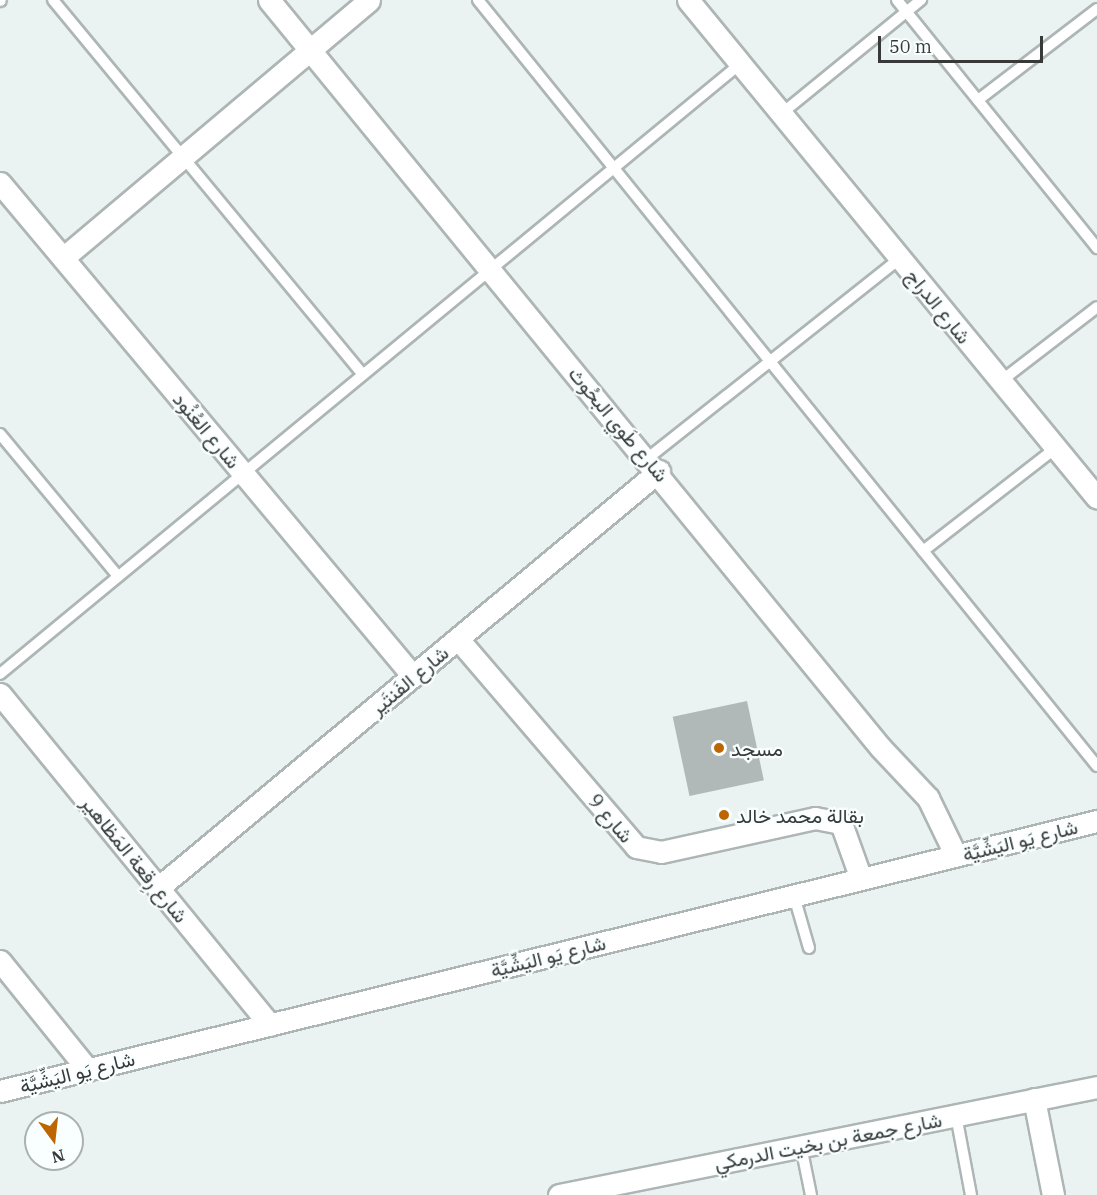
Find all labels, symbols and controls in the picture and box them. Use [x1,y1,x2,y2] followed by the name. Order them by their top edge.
[881,24,1046,62] scale bar
[889,35,932,58] text: 50 m
[902,264,976,348] street label: شارع الدراج
[564,362,674,486] street label: شارع طَوي البحُوث
[168,387,246,473] street label: شارع العُنُود
[365,640,453,720] street label: شارع الفَنتَير
[731,736,783,760] place label: مسجد
[712,741,726,755] marker: مسجد
[583,789,639,847] street label: شارع 9
[77,791,193,927] street label: شارع رِقعة المَظاهير
[736,803,864,827] place label: بقالة محمد خالد
[717,808,731,822] marker: بقالة محمد خالد
[960,814,1080,866] street label: شارع يَو اليَشِّيَّة
[488,930,608,982] street label: شارع يَو اليَشِّيَّة
[17,1046,137,1098] street label: شارع يَو اليَشِّيَّة
[712,1107,944,1175] street label: شارع جمعة بن بخيت الدرمكي
[24,1111,84,1171] north arrow
[49,1145,67,1168] text: N

